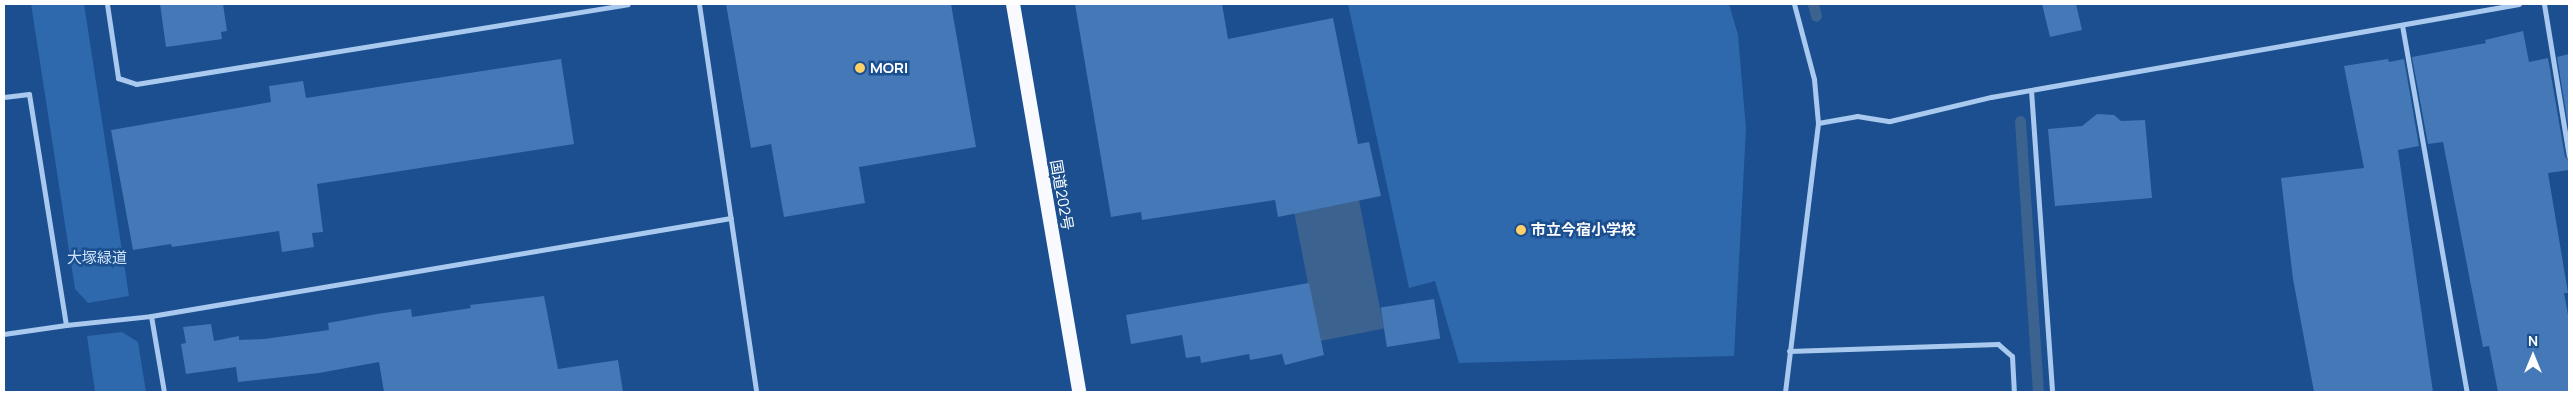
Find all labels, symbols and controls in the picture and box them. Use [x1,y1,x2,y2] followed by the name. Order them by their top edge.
[870,59,908,77] place label: MORI
[854,62,866,74] marker: MORI
[1047,158,1077,232] street label: 国道202号
[1531,221,1636,239] place label: 市立今宿小学校
[1515,224,1527,236] marker: 市立今宿小学校
[67,249,127,267] park label: 大塚緑道
[2508,331,2558,381] north arrow
[2528,331,2538,350] text: N

